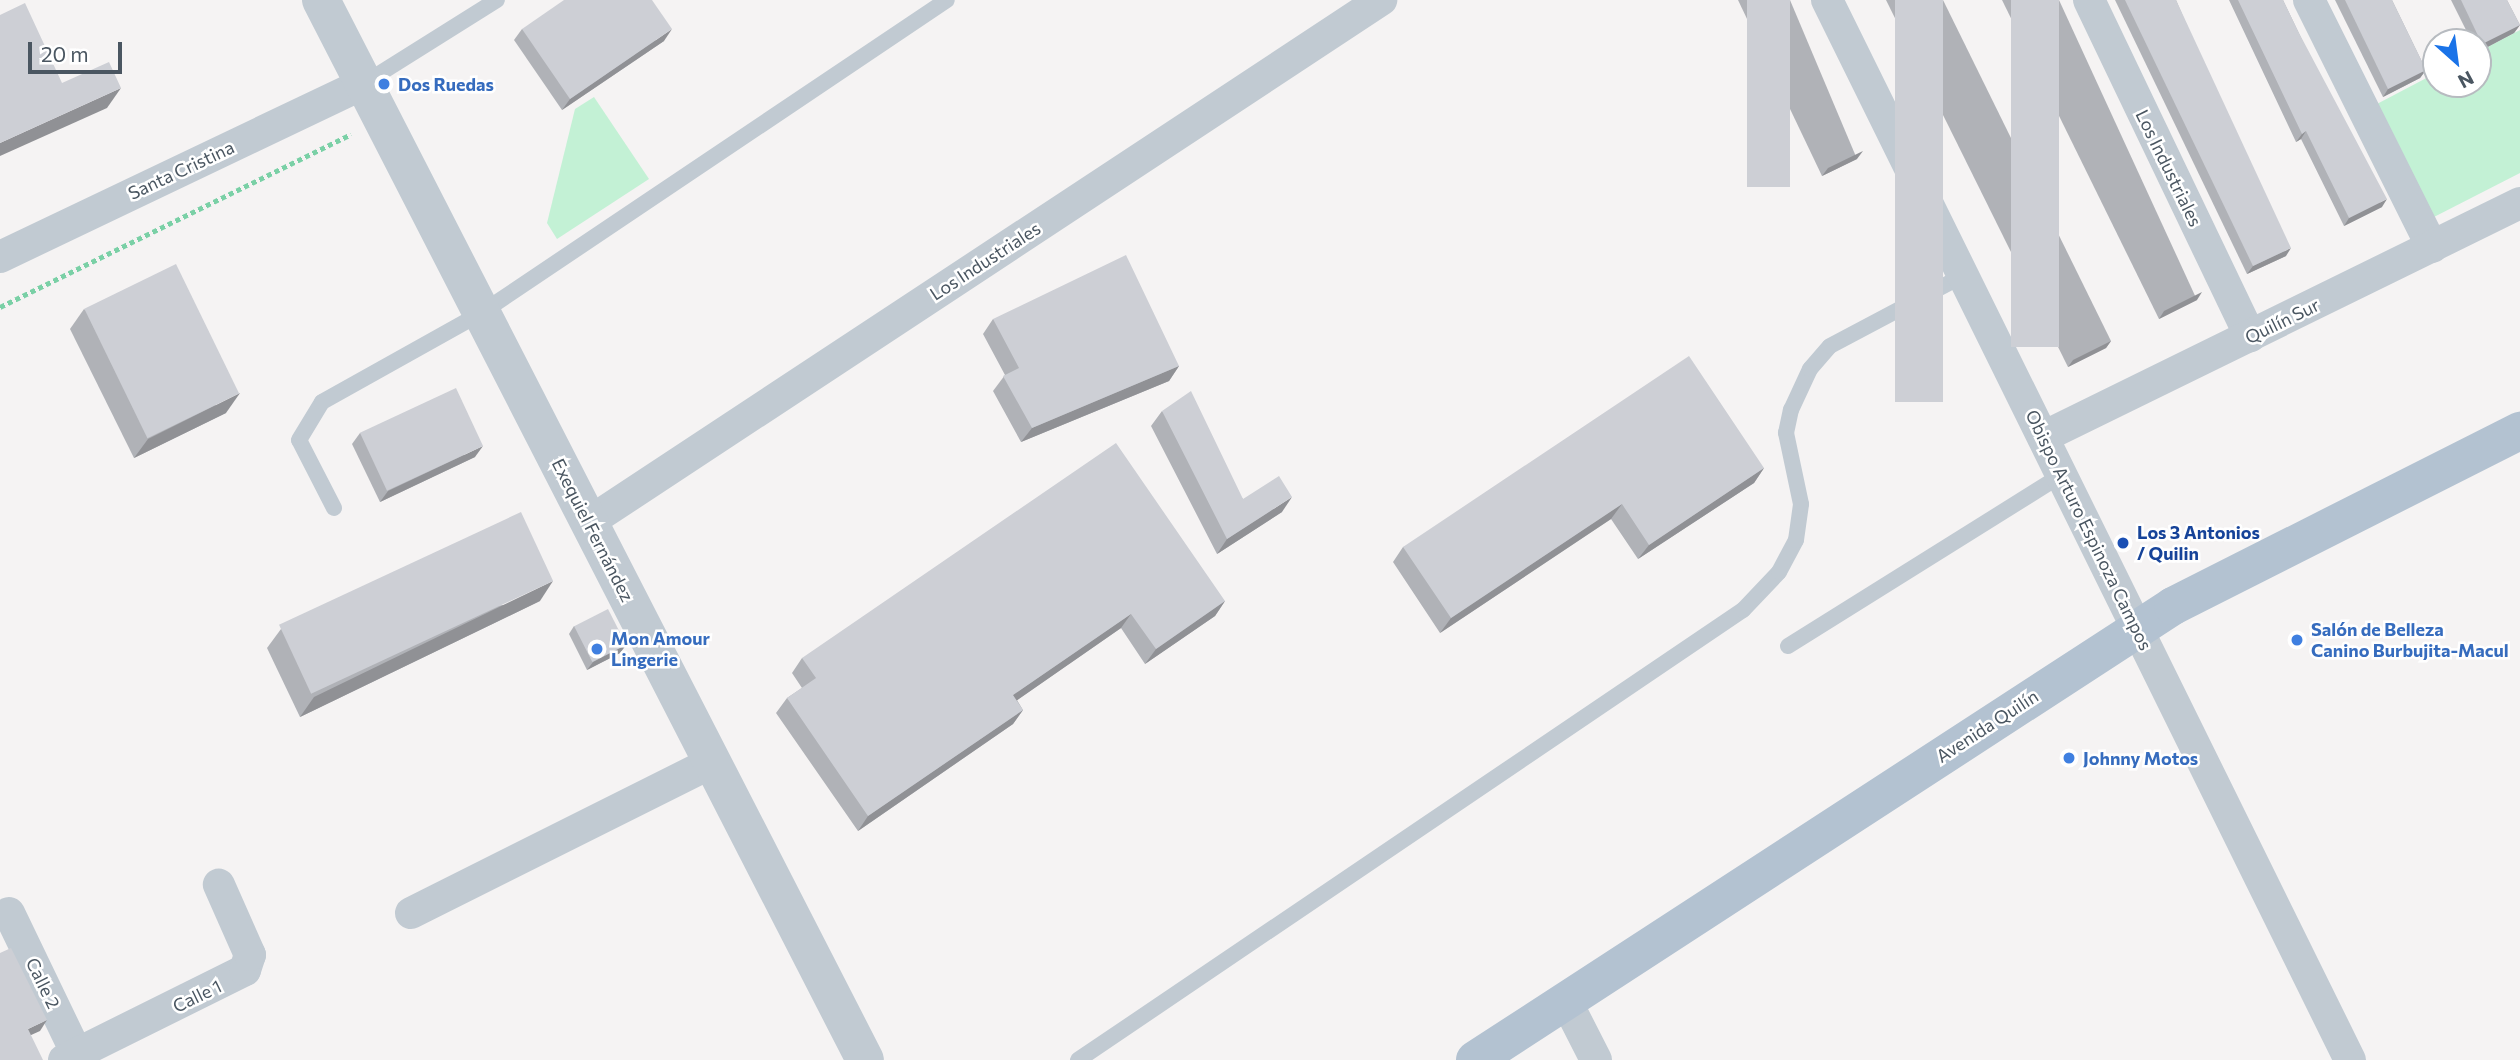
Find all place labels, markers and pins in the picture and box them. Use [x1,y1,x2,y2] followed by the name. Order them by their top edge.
[398,73,494,95] place label: Dos Ruedas
[376,76,392,92] marker: Dos Ruedas
[2137,522,2260,564] place label: Los 3 Antonios / Quilin
[2115,535,2131,551] marker: Los 3 Antonios / Quilin
[2311,619,2509,662] place label: Salón de Belleza Canino Burbujita-Macul
[611,628,710,670] place label: Mon Amour Lingerie
[2289,632,2305,648] marker: Salón de Belleza Canino Burbujita-Macul
[589,641,605,657] marker: Mon Amour Lingerie
[2083,747,2198,769] place label: Johnny Motos
[2061,750,2077,766] marker: Johnny Motos

